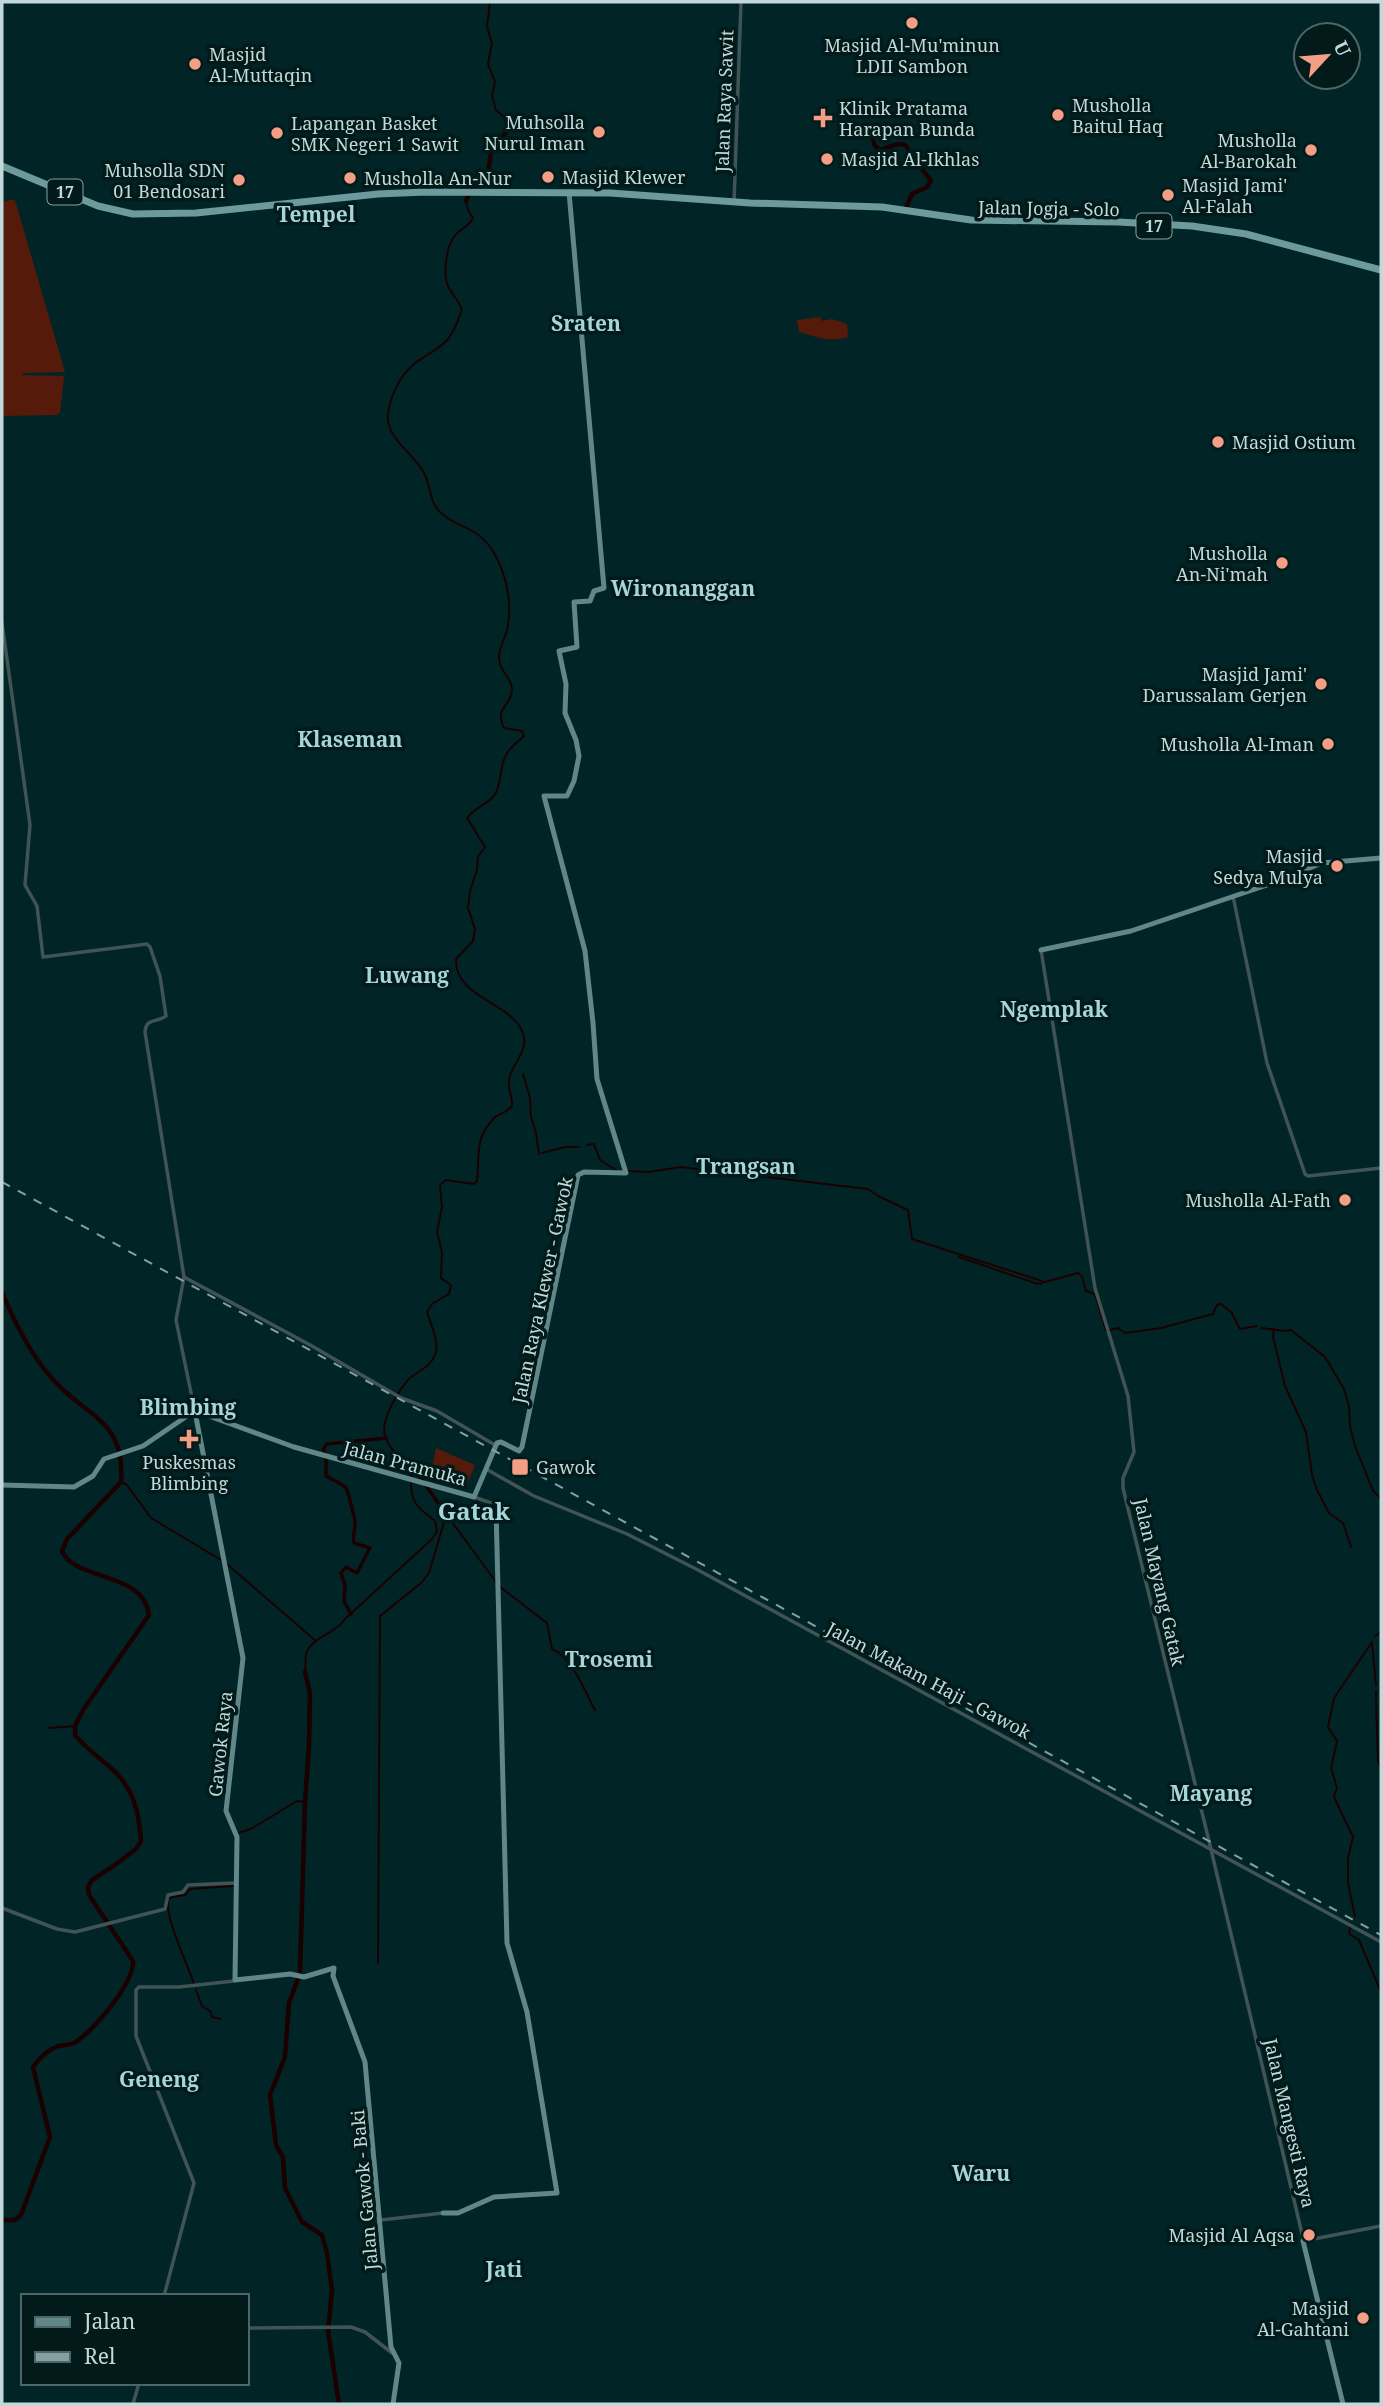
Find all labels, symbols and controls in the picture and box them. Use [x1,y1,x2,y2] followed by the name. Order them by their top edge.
[904,15,920,31] marker: Masjid Al-Mu'minun LDII Sambon
[1292,21,1362,91] north arrow
[709,29,738,174] street label: Jalan Raya Sawit
[824,33,1000,78] place label: Masjid Al-Mu'minun LDII Sambon
[1327,36,1357,61] text: U
[209,42,313,87] place label: Masjid Al-Muttaqin
[187,56,203,72] marker: Masjid Al-Muttaqin
[1072,93,1163,138] place label: Musholla Baitul Haq
[839,96,975,141] place label: Klinik Pratama Harapan Bunda
[1050,107,1066,123] marker: Musholla Baitul Haq
[813,108,833,128] marker: Klinik Pratama Harapan Bunda
[484,110,585,155] place label: Muhsolla Nurul Iman
[291,111,459,156] place label: Lapangan Basket SMK Negeri 1 Sawit
[591,124,607,140] marker: Muhsolla Nurul Iman
[269,125,285,141] marker: Lapangan Basket SMK Negeri 1 Sawit
[1200,128,1297,173] place label: Musholla Al-Barokah
[1303,142,1319,158] marker: Musholla Al-Barokah
[841,147,979,171] place label: Masjid Al-Ikhlas
[819,151,835,167] marker: Masjid Al-Ikhlas
[104,158,225,203] place label: Muhsolla SDN 01 Bendosari
[562,165,686,189] place label: Masjid Klewer
[364,166,512,190] place label: Musholla An-Nur
[540,169,556,185] marker: Masjid Klewer
[342,170,358,186] marker: Musholla An-Nur
[231,172,247,188] marker: Muhsolla SDN 01 Bendosari
[1182,173,1287,218] place label: Masjid Jami' Al-Falah
[48,180,82,204] road number: 17
[1160,187,1176,203] marker: Masjid Jami' Al-Falah
[977,195,1120,221] street label: Jalan Jogja - Solo
[277,200,356,228] district label: Tempel
[1136,214,1172,238] road number: 17
[551,309,621,337] district label: Sraten
[1232,430,1356,454] place label: Masjid Ostium
[1210,434,1226,450] marker: Masjid Ostium
[1176,541,1268,586] place label: Musholla An-Ni'mah
[1274,555,1290,571] marker: Musholla An-Ni'mah
[611,574,755,602] district label: Wironanggan
[1142,662,1307,707] place label: Masjid Jami' Darussalam Gerjen
[1313,676,1329,692] marker: Masjid Jami' Darussalam Gerjen
[298,725,402,753] district label: Klaseman
[1161,732,1314,756] place label: Musholla Al-Iman
[1320,736,1336,752] marker: Musholla Al-Iman
[1213,844,1323,889] place label: Masjid Sedya Mulya
[1329,858,1345,874] marker: Masjid Sedya Mulya
[365,961,449,989] district label: Luwang
[1000,995,1109,1023] district label: Ngemplak
[696,1152,796,1180] district label: Trangsan
[506,1174,578,1406] street label: Jalan Raya Klewer - Gawok
[1185,1188,1331,1212] place label: Musholla Al-Fath
[1337,1192,1353,1208] marker: Musholla Al-Fath
[140,1393,236,1421] district label: Blimbing
[179,1429,199,1449] marker: Puskesmas Blimbing
[340,1435,469,1491] street label: Jalan Pramuka
[142,1450,236,1495] place label: Puskesmas Blimbing
[536,1455,596,1479] place label: Gawok
[510,1457,530,1477] marker: Gawok
[438,1494,511,1527] district label: Gatak
[1129,1495,1191,1669] street label: Jalan Mayang Gatak
[822,1615,1036,1744] street label: Jalan Makam Haji - Gawok
[565,1645,654,1673] district label: Trosemi
[203,1690,237,1798] street label: Gawok Raya
[1170,1779,1253,1807] district label: Mayang
[1259,2035,1321,2210] street label: Jalan Mangesti Raya
[119,2065,199,2093] district label: Geneng
[345,2108,383,2272] street label: Jalan Gawok - Baki
[952,2159,1010,2187] district label: Waru
[1168,2223,1295,2247] place label: Masjid Al Aqsa
[1301,2227,1317,2243] marker: Masjid Al Aqsa
[485,2255,523,2283] district label: Jati
[21,2294,248,2385] legend
[1257,2296,1349,2341] place label: Masjid Al-Gahtani
[83,2307,135,2335] text: Jalan
[1355,2310,1371,2326] marker: Masjid Al-Gahtani
[84,2342,116,2370] text: Rel

